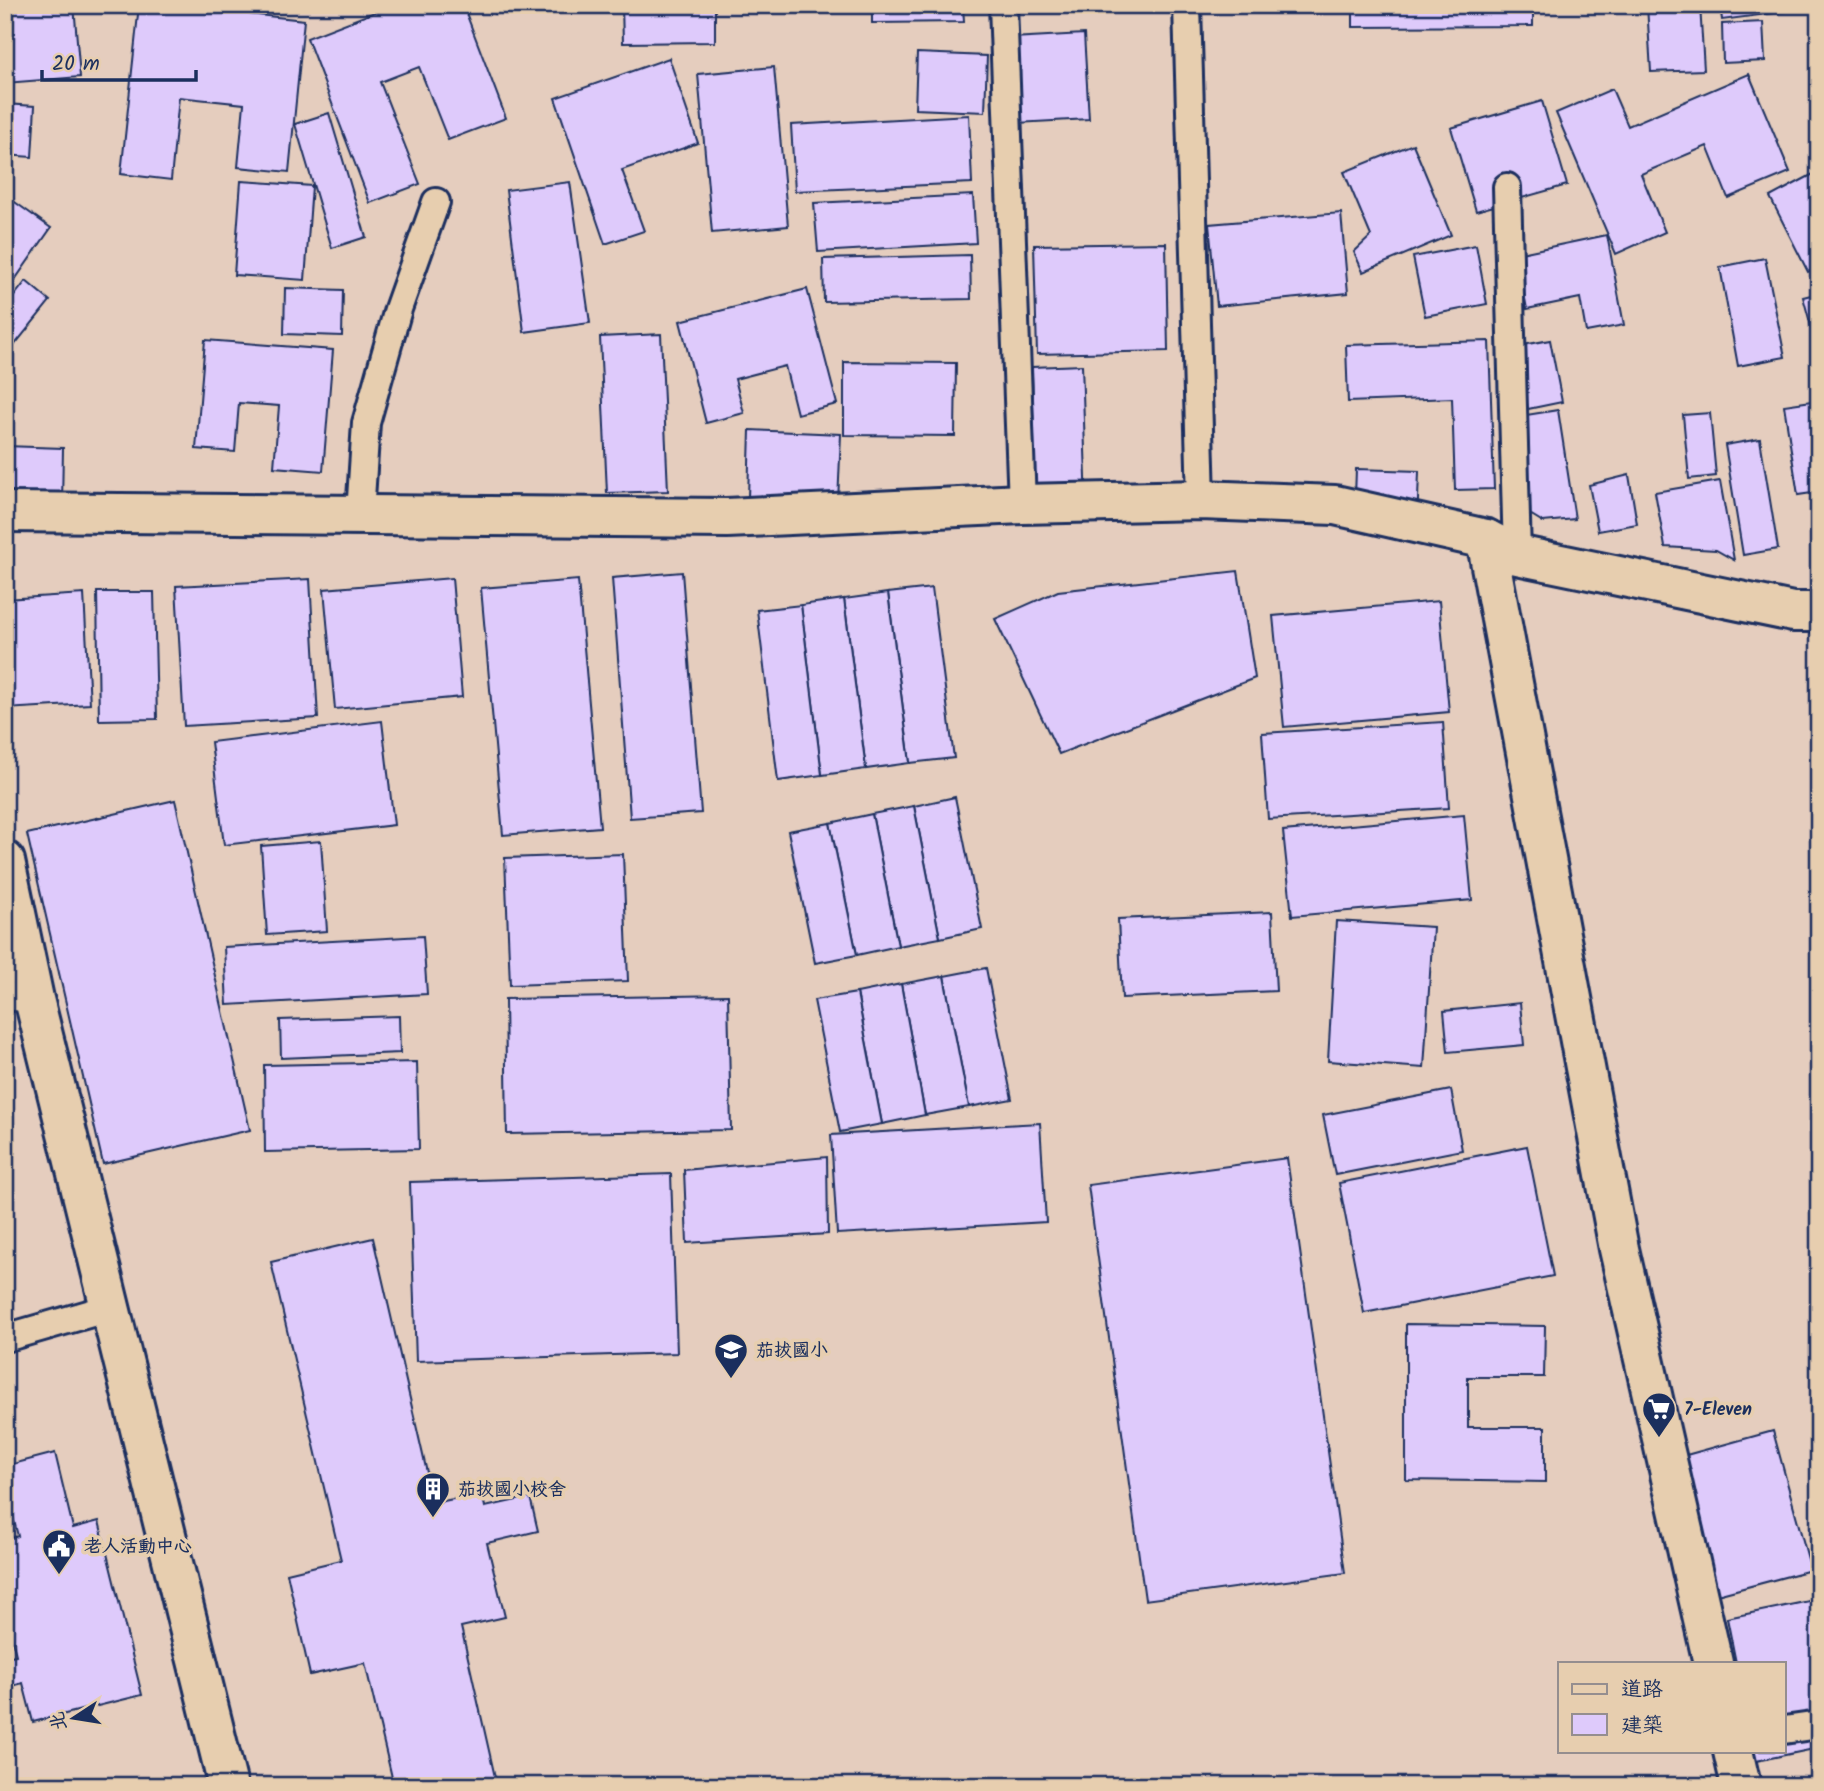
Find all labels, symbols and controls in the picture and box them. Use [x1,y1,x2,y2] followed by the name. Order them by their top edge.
[42,38,196,82] scale bar
[52,48,100,81] text: 20 m
[712,1331,750,1380] school or university icon: 茄拔國小
[756,1337,828,1366] place label: 茄拔國小
[1640,1390,1678,1439] supermarket icon: 7-Eleven
[1684,1396,1752,1425] place label: 7-Eleven
[414,1470,452,1519] building icon: 茄拔國小校舍
[458,1476,566,1505] place label: 茄拔國小校舍
[40,1527,78,1576] public building icon: 老人活動中心
[84,1533,192,1562] place label: 老人活動中心
[1558,1662,1786,1752] legend
[1621,1674,1663,1707] text: 道路
[38,1682,108,1752] north arrow
[43,1709,76,1734] text: 北
[1621,1710,1663,1743] text: 建築

